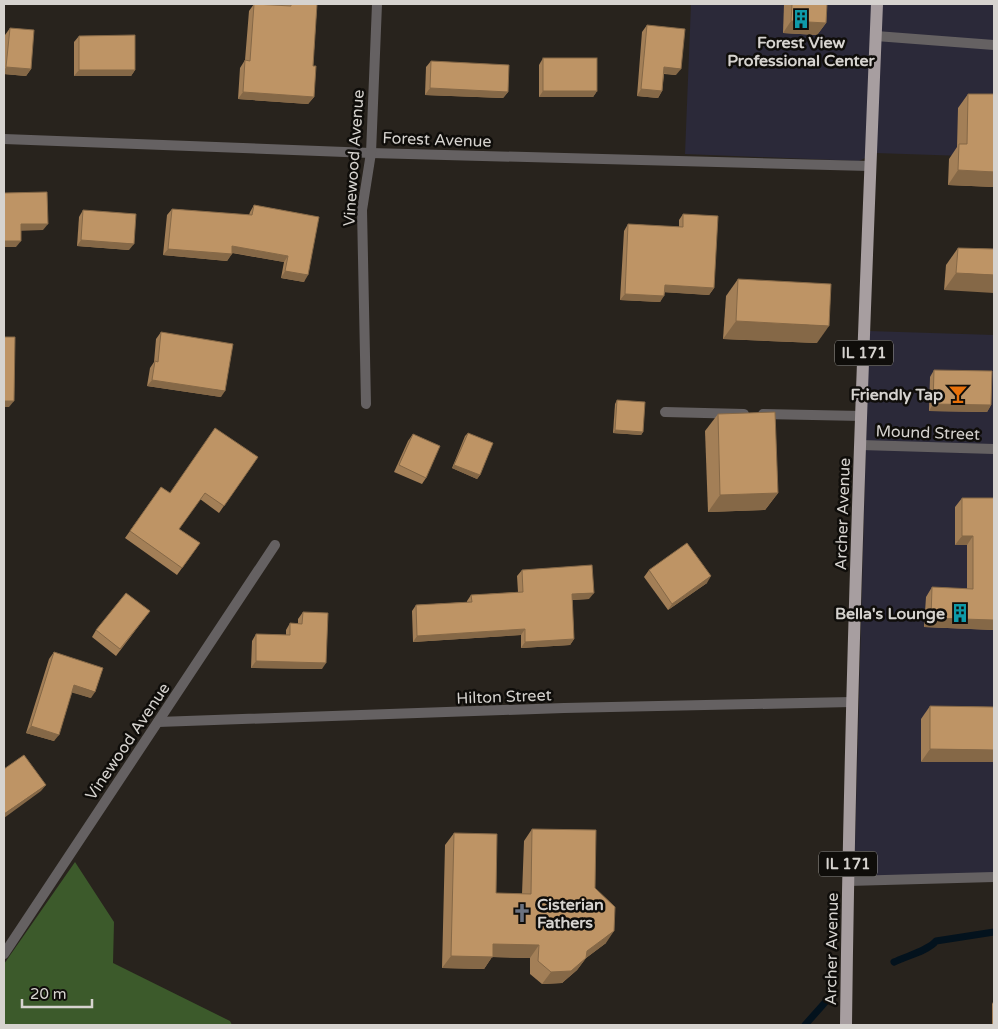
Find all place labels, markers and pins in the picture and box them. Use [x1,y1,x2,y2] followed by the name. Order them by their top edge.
[790,8,812,30] building icon: Forest View Professional Center
[727,33,876,71] place label: Forest View Professional Center
[947,383,969,405] bar icon: Friendly Tap
[850,385,943,405] place label: Friendly Tap
[949,602,971,624] building icon: Bella's Lounge
[835,604,945,624] place label: Bella's Lounge
[537,895,604,933] place label: Cisterian Fathers
[511,902,533,924] church icon: Cisterian Fathers

